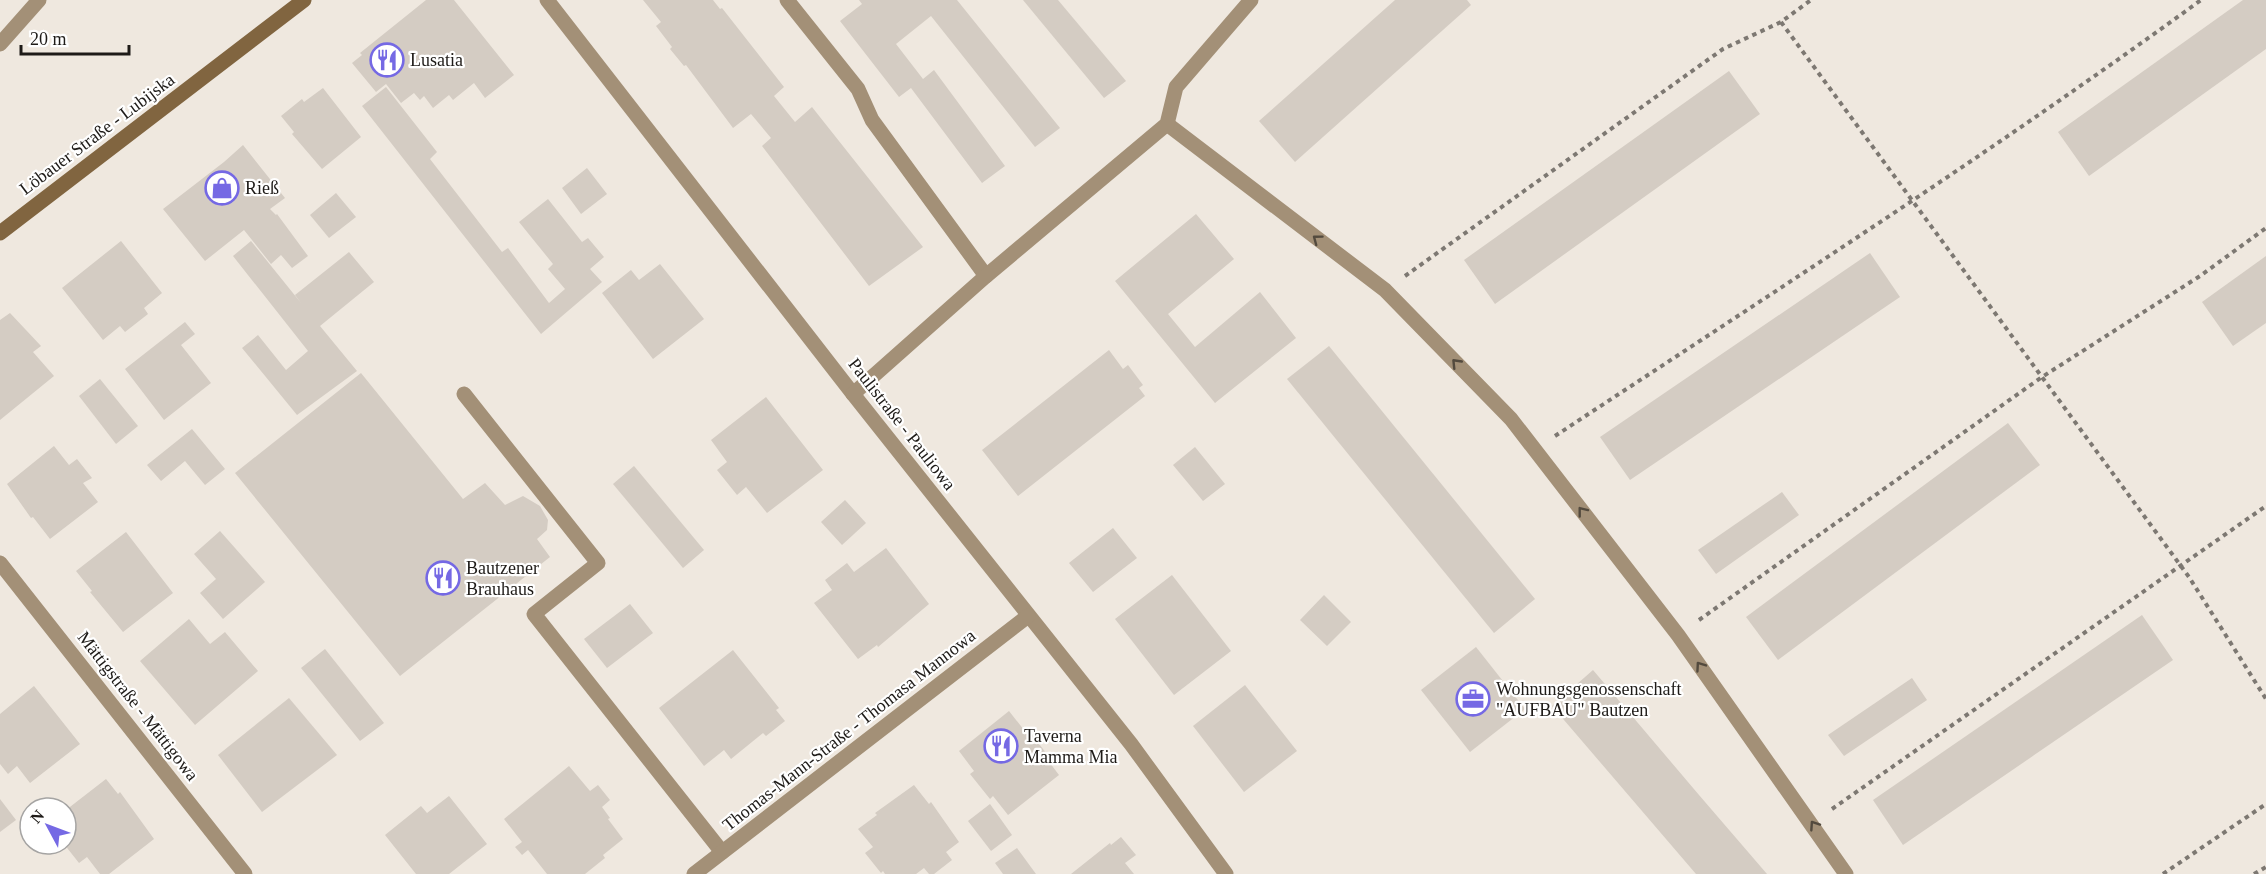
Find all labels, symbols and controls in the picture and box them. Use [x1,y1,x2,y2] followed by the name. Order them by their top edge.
[21,18,129,56] scale bar
[30,29,67,49] text: 20 m
[369,42,405,78] restaurant icon: Lusatia
[410,50,463,70] place label: Lusatia
[16,69,178,199] street label: Löbauer Straße - Lubijska
[204,170,240,206] shop icon: Rieß
[245,178,279,198] place label: Rieß
[1313,235,1324,246] one-way arrow
[844,354,960,494] street label: Paulistraße - Pauliowa
[1452,360,1463,370] one-way arrow
[1579,507,1590,518] one-way arrow
[466,558,539,599] place label: Bautzener Brauhaus
[425,560,461,596] restaurant icon: Bautzener Brauhaus
[719,625,979,835] street label: Thomas-Mann-Straße - Thomasa Mannowa
[73,627,203,785] street label: Mättigstraße - Mättigowa
[1697,662,1708,673] one-way arrow
[1496,679,1682,720] place label: Wohnungsgenossenschaft "AUFBAU" Bautzen
[1455,681,1491,717] office icon: Wohnungsgenossenschaft "AUFBAU" Bautzen
[1024,726,1117,767] place label: Taverna Mamma Mia
[983,728,1019,764] restaurant icon: Taverna Mamma Mia
[18,796,78,856] north arrow
[27,806,48,826] text: N
[1810,821,1821,832] one-way arrow

